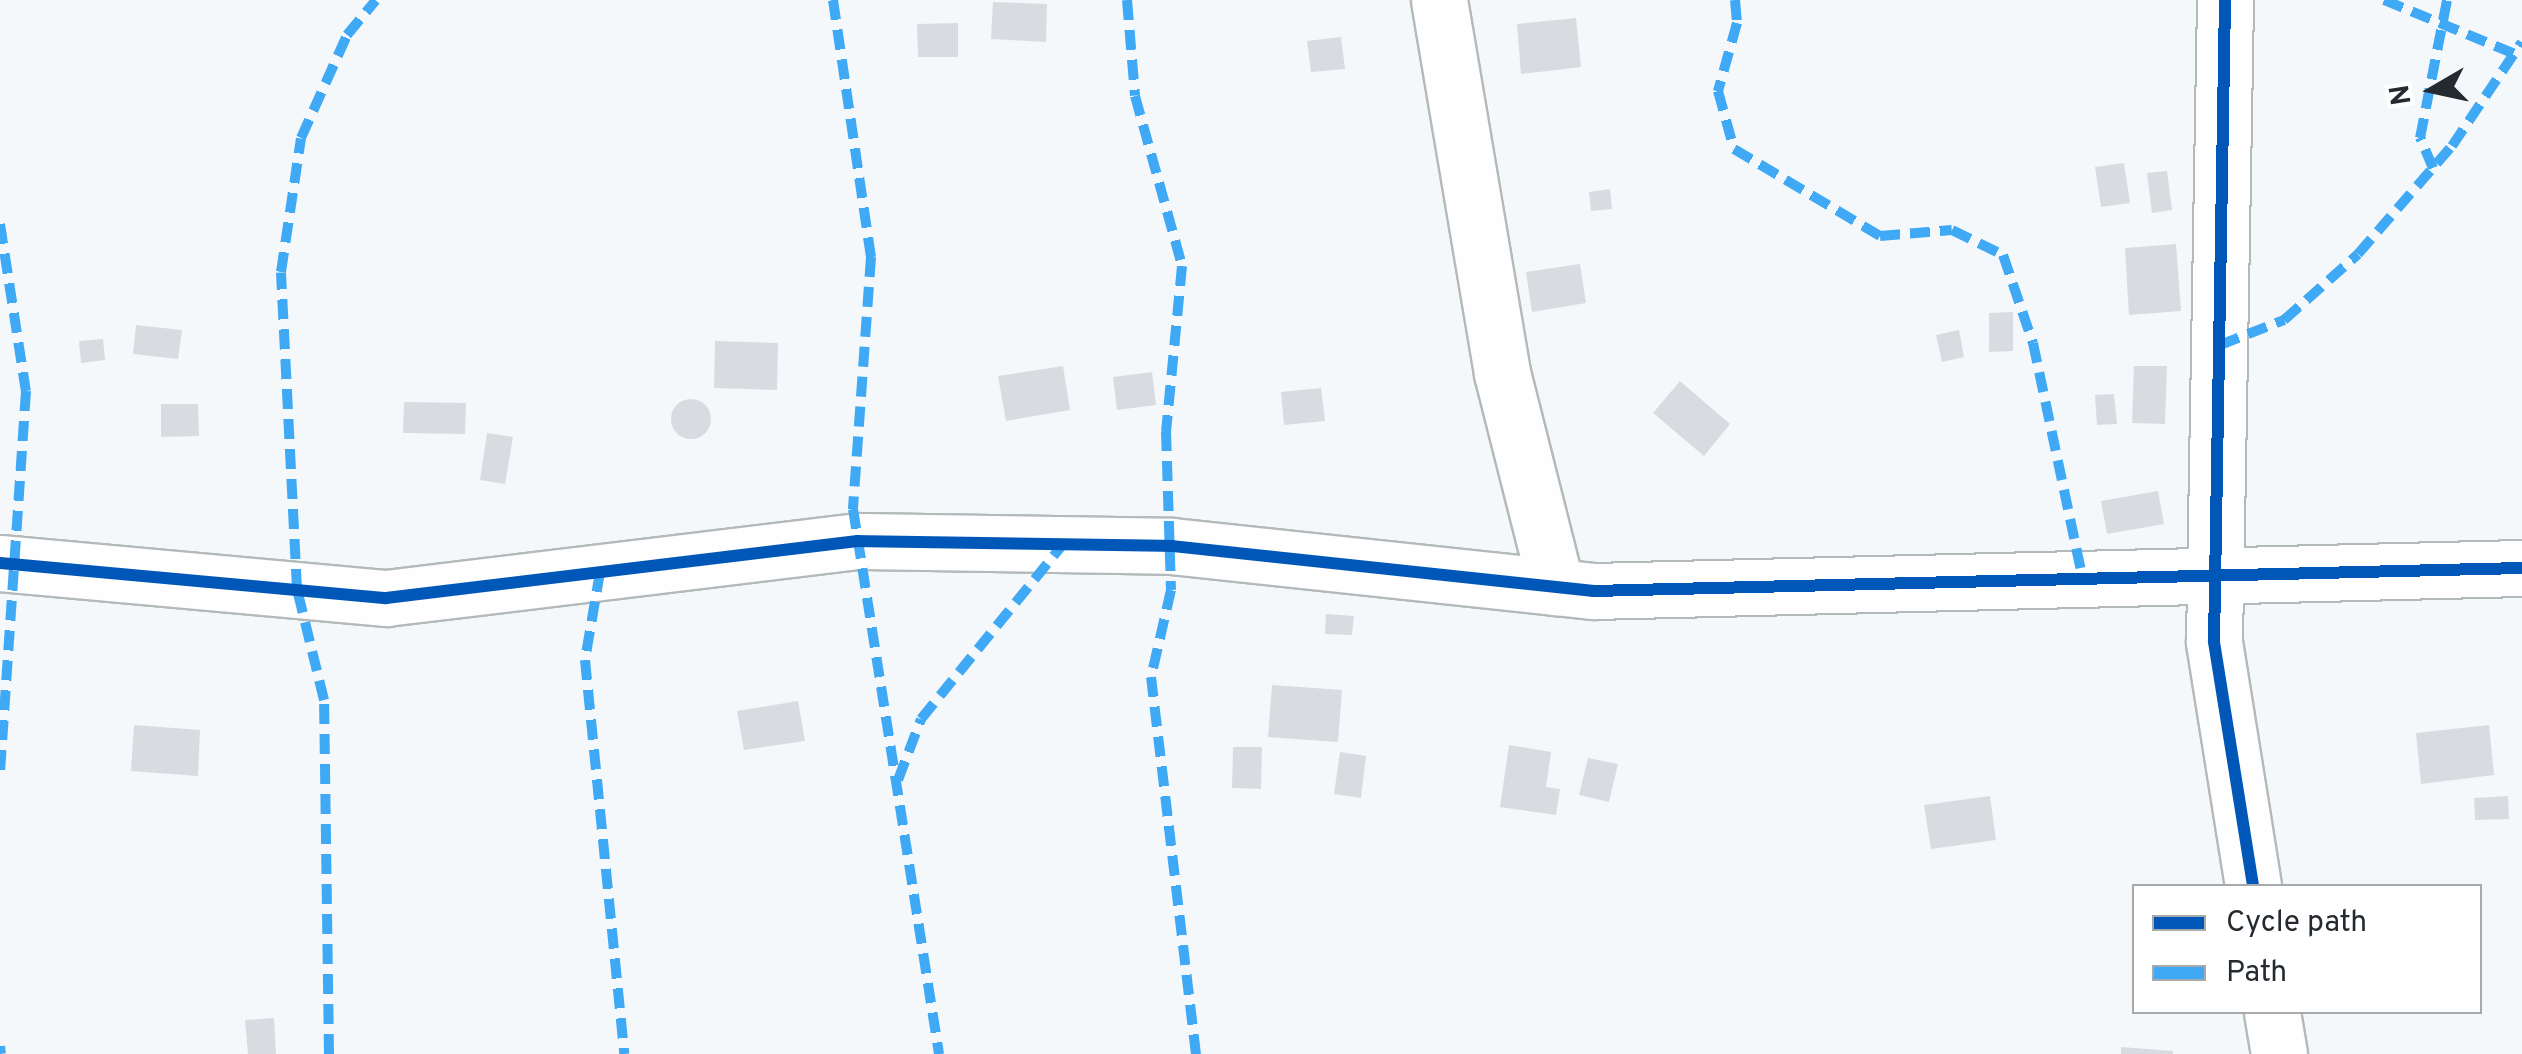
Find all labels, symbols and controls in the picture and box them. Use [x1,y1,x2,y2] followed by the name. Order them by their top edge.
[2382,40,2482,140] north arrow
[2383,82,2422,107] text: N
[2132,884,2482,1014] legend
[2226,905,2367,942] text: Cycle path
[2226,955,2287,992] text: Path

